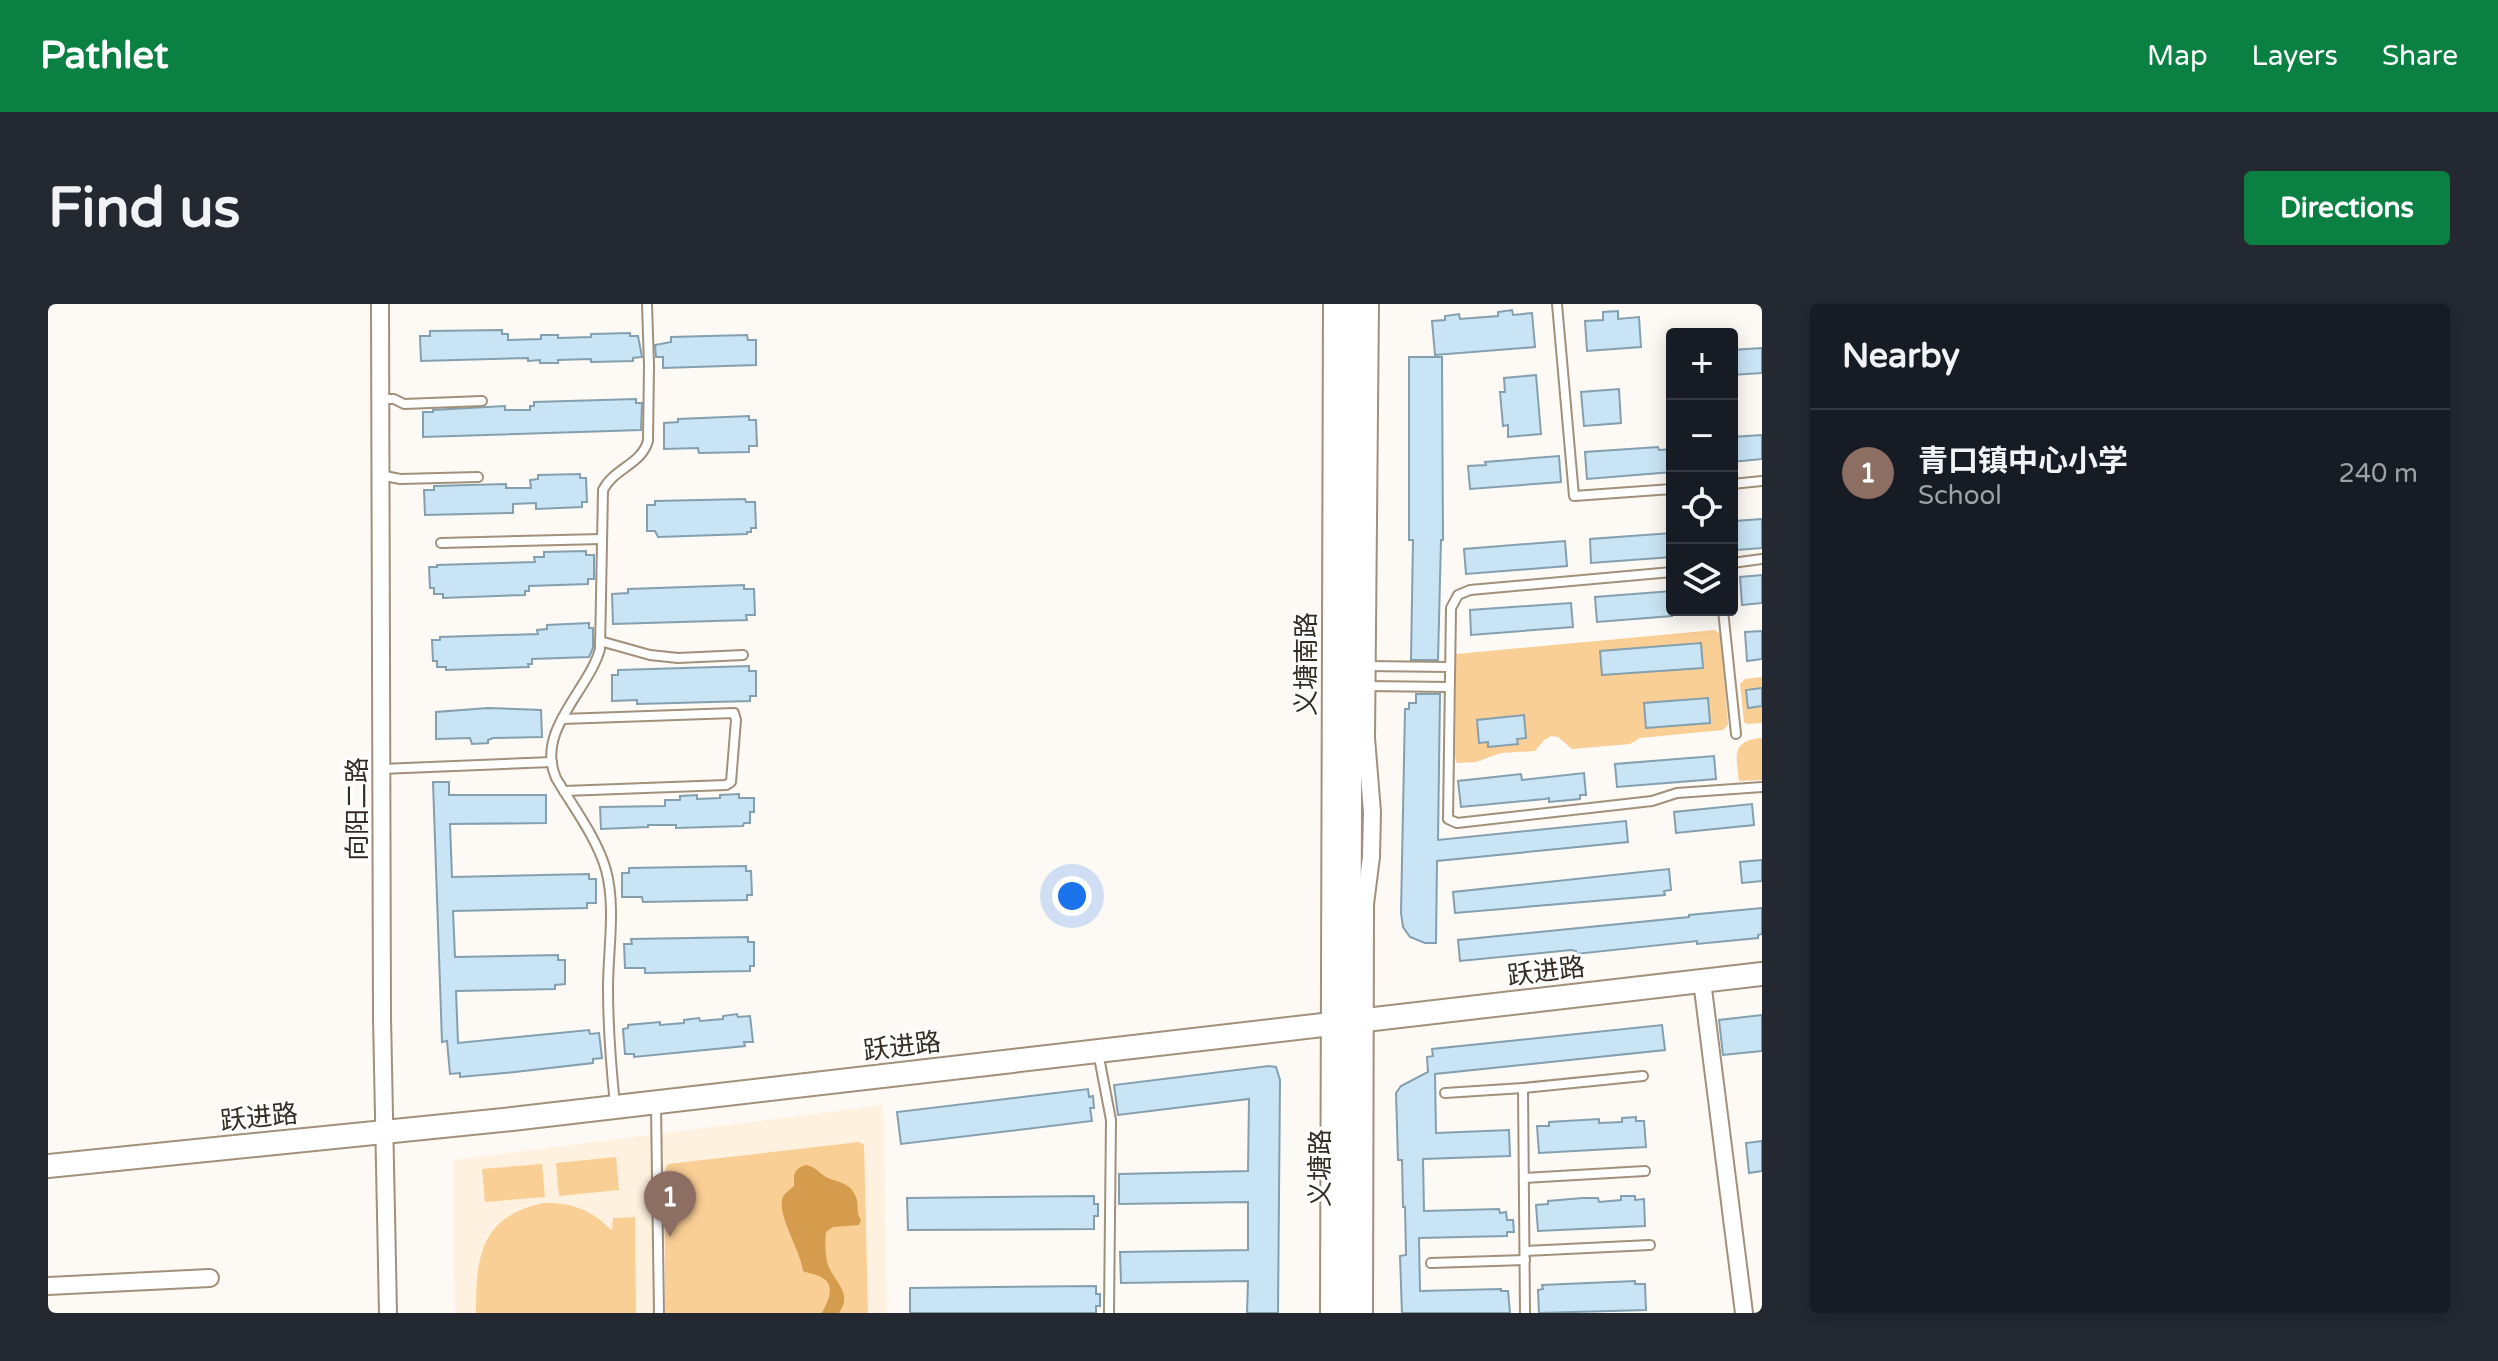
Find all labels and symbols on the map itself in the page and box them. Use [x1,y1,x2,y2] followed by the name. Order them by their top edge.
[1291,612,1322,716] street label: 义塘南路
[342,757,373,861] street label: 向阳二路
[1052,876,1092,916] your location
[1505,951,1587,992] street label: 跃进路
[861,1026,943,1067] street label: 跃进路
[219,1098,299,1137] street label: 跃进路
[1305,1129,1336,1207] street label: 义塘路
[644,1171,696,1237] pin: 1

